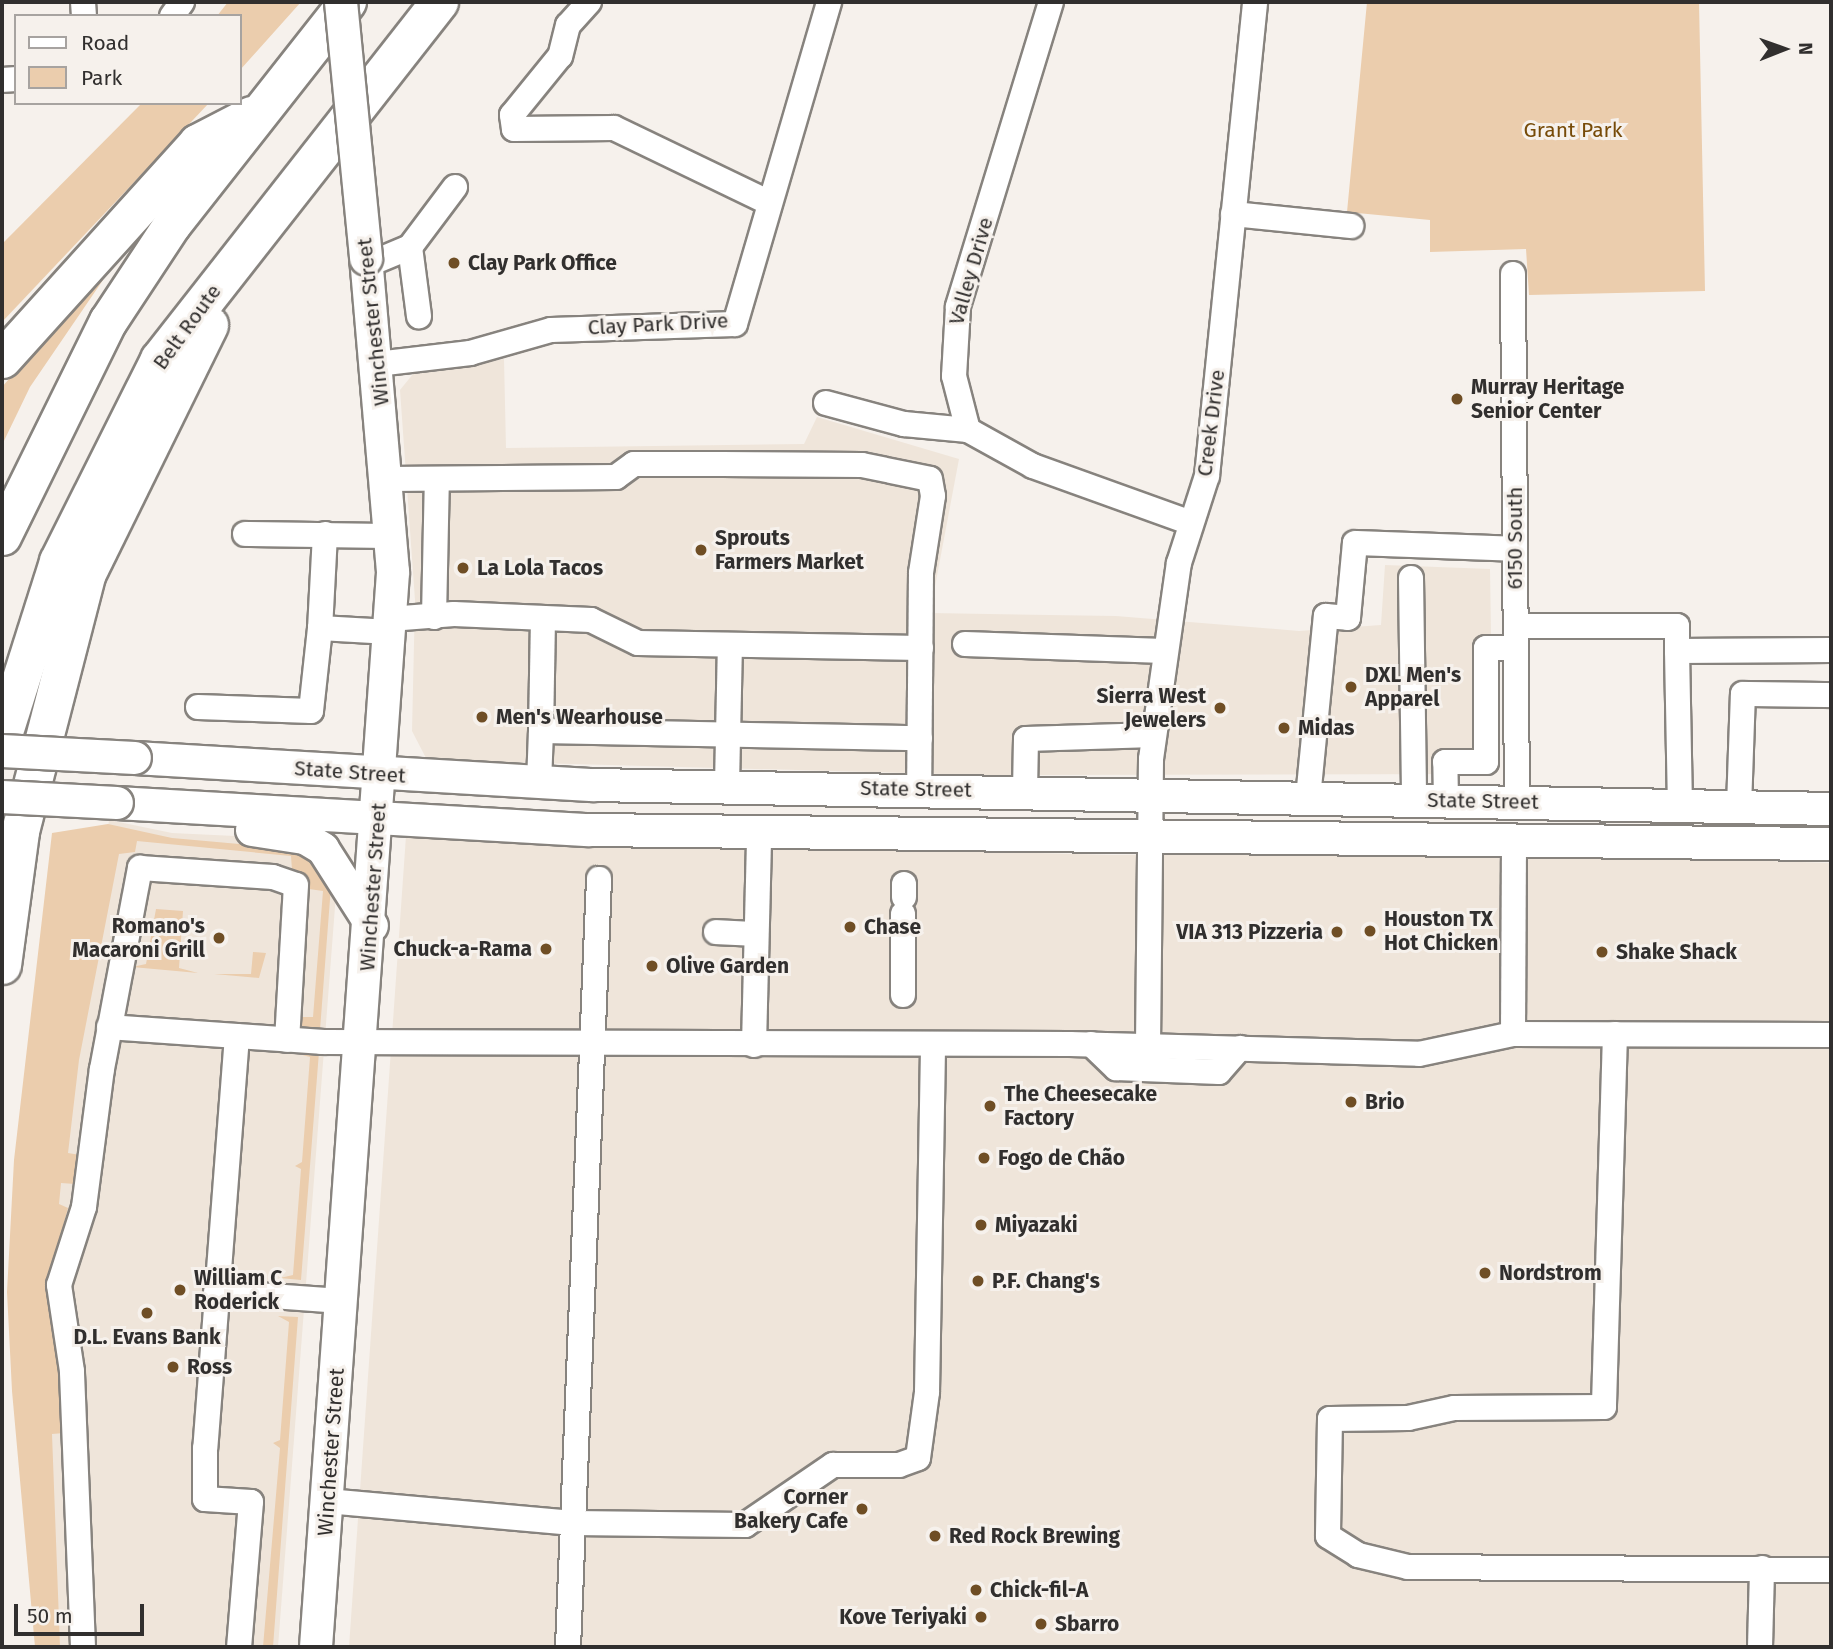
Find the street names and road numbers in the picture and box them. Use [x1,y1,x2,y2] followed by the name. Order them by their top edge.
[944,214,998,328] street label: Valley Drive
[352,237,394,407] street label: Winchester Street
[148,280,226,374] street label: Belt Route
[587,308,729,340] street label: Clay Park Drive
[1192,368,1230,478] street label: Creek Drive
[1502,487,1528,589] street label: 6150 South
[293,756,407,788] street label: State Street
[860,775,972,803] street label: State Street
[1427,787,1539,815] street label: State Street
[355,802,391,972] street label: Winchester Street
[313,1367,349,1537] street label: Winchester Street

